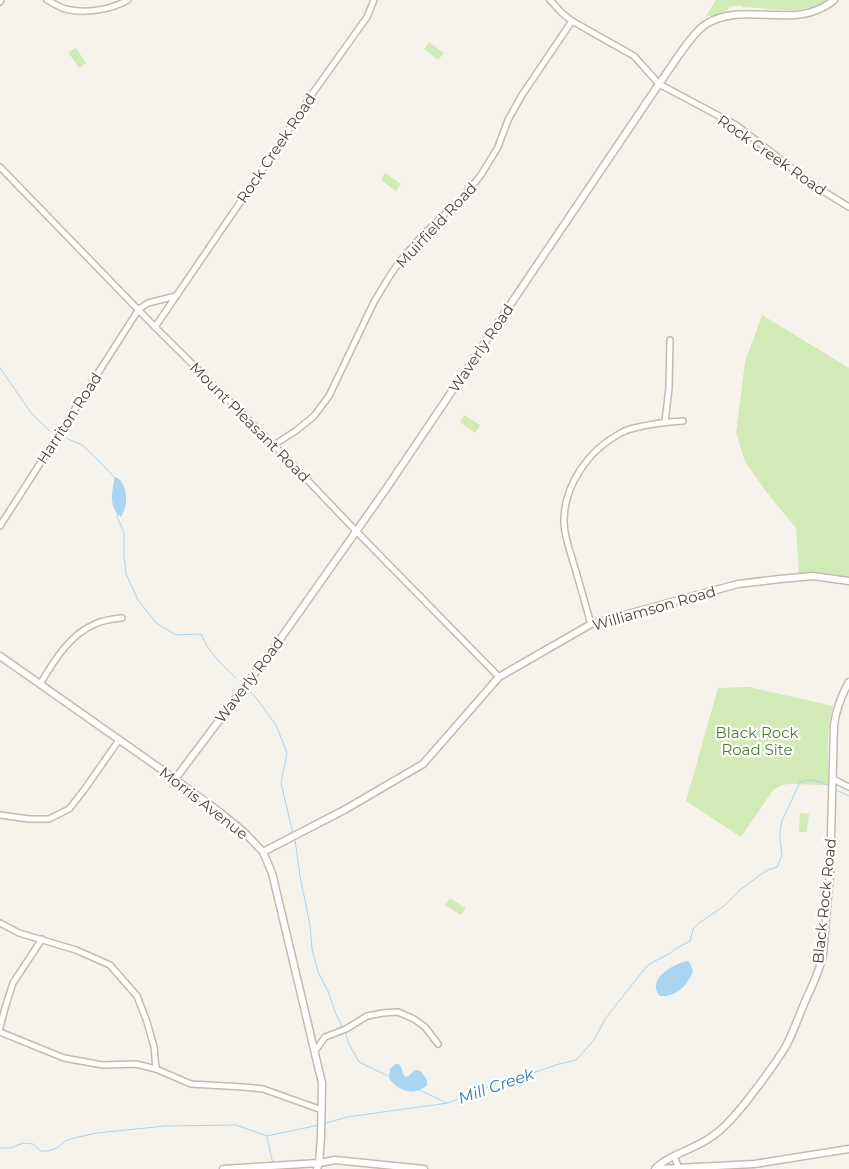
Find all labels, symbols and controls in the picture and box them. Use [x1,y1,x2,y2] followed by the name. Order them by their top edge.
[232,90,320,206] street label: Rock Creek Road
[714,110,830,200] street label: Rock Creek Road
[391,178,481,272] street label: Muirfield Road
[444,300,518,396] street label: Waverly Road
[186,358,314,486] street label: Mount Pleasant Road
[32,369,106,467] street label: Harriton Road
[590,581,718,635] street label: Williamson Road
[211,633,287,727] street label: Waverly Road
[716,723,799,759] park label: Black Rock Road Site
[156,762,252,844] street label: Morris Avenue
[808,837,840,965] street label: Black Rock Road
[456,1064,538,1108] water label: Mill Creek

